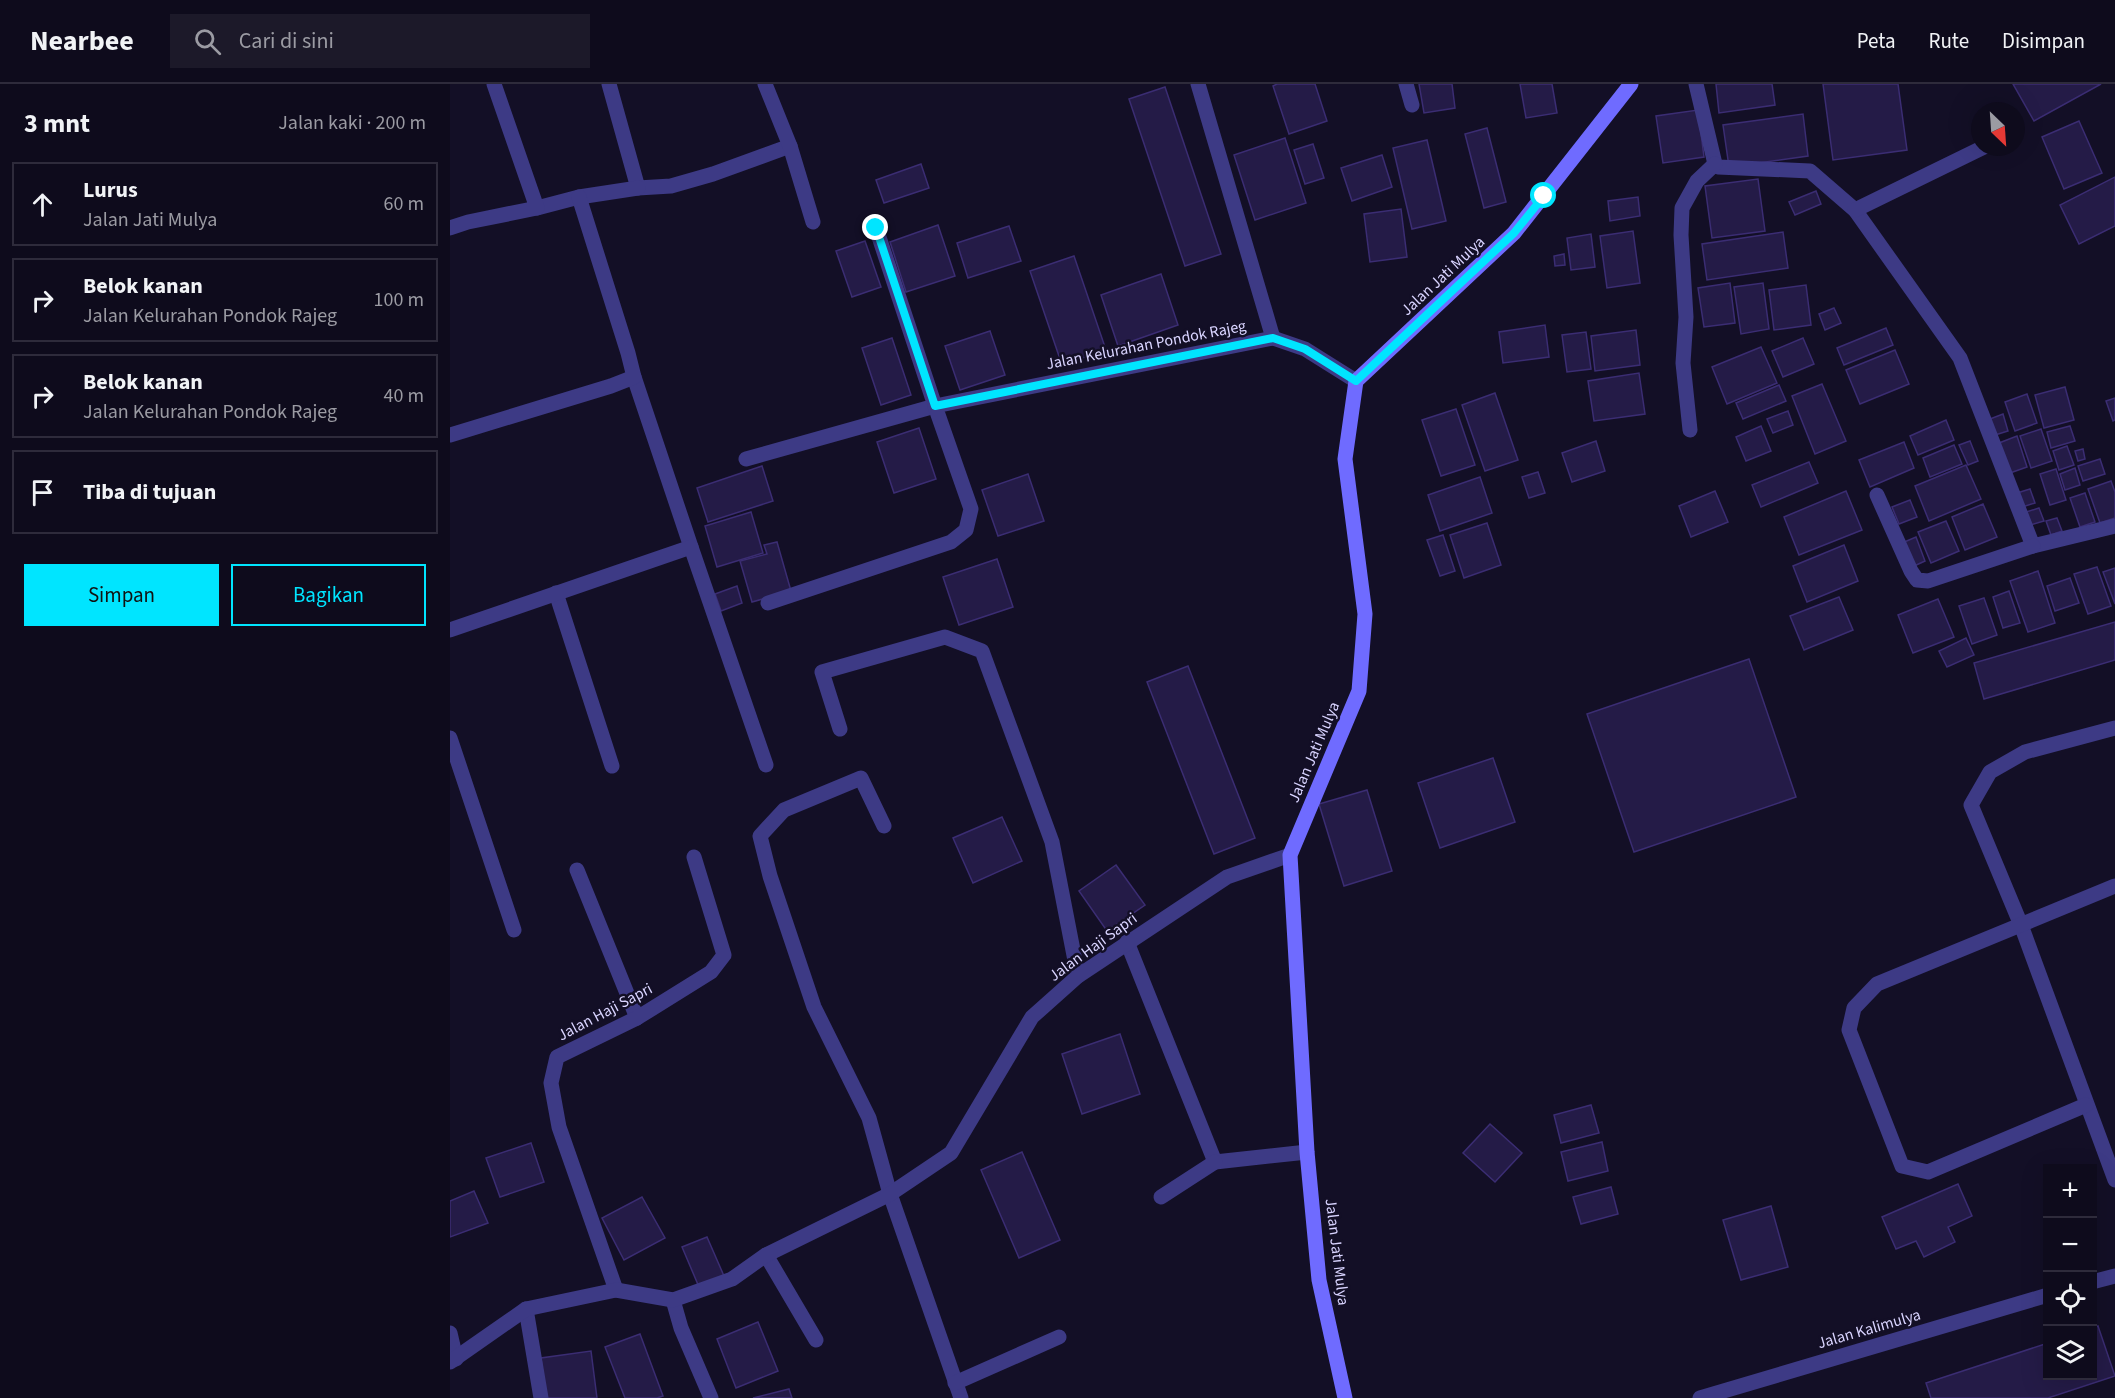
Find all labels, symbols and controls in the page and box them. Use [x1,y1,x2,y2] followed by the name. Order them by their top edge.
[170,14,590,68] search box
[30,21,134,61] text: Nearbee
[191,25,224,58] icon: search
[239,25,334,57] text: Cari di sini
[1857,26,1895,56] text: Peta
[1928,26,1969,56] text: Rute
[2002,26,2085,56] text: Disimpan
[1971,102,2025,156] north arrow
[24,105,90,142] text: 3 mnt
[278,109,426,137] text: Jalan kaki · 200 m
[83,174,138,206] text: Lurus
[1530,182,1556,208] route start
[26,188,59,221] icon: ahead
[384,190,424,218] text: 60 m
[83,206,217,234] text: Jalan Jati Mulya
[862,214,888,240] route end
[1396,231,1490,321] street label: Jalan Jati Mulya
[83,270,203,302] text: Belok kanan
[26,284,59,317] icon: right
[374,286,424,314] text: 100 m
[83,302,337,330] text: Jalan Kelurahan Pondok Rajeg
[1044,315,1248,375] street label: Jalan Kelurahan Pondok Rajeg
[83,366,203,398] text: Belok kanan
[26,380,59,413] icon: right
[384,382,424,410] text: 40 m
[83,398,337,426] text: Jalan Kelurahan Pondok Rajeg
[26,476,59,509] icon: arrive
[83,476,216,508] text: Tiba di tujuan
[24,564,219,626] button: Simpan
[231,564,426,626] button: Bagikan
[1283,698,1345,806] street label: Jalan Jati Mulya
[1044,907,1142,987] street label: Jalan Haji Sapri
[554,978,656,1046] street label: Jalan Haji Sapri
[2043,1164,2097,1380] map controls
[2043,1164,2097,1218] button: +
[1320,1197,1354,1307] street label: Jalan Jati Mulya
[2043,1218,2097,1272] button: −
[2043,1272,2097,1326] button: locate
[1815,1304,1923,1354] street label: Jalan Kalimulya
[2043,1326,2097,1380] button: layers

